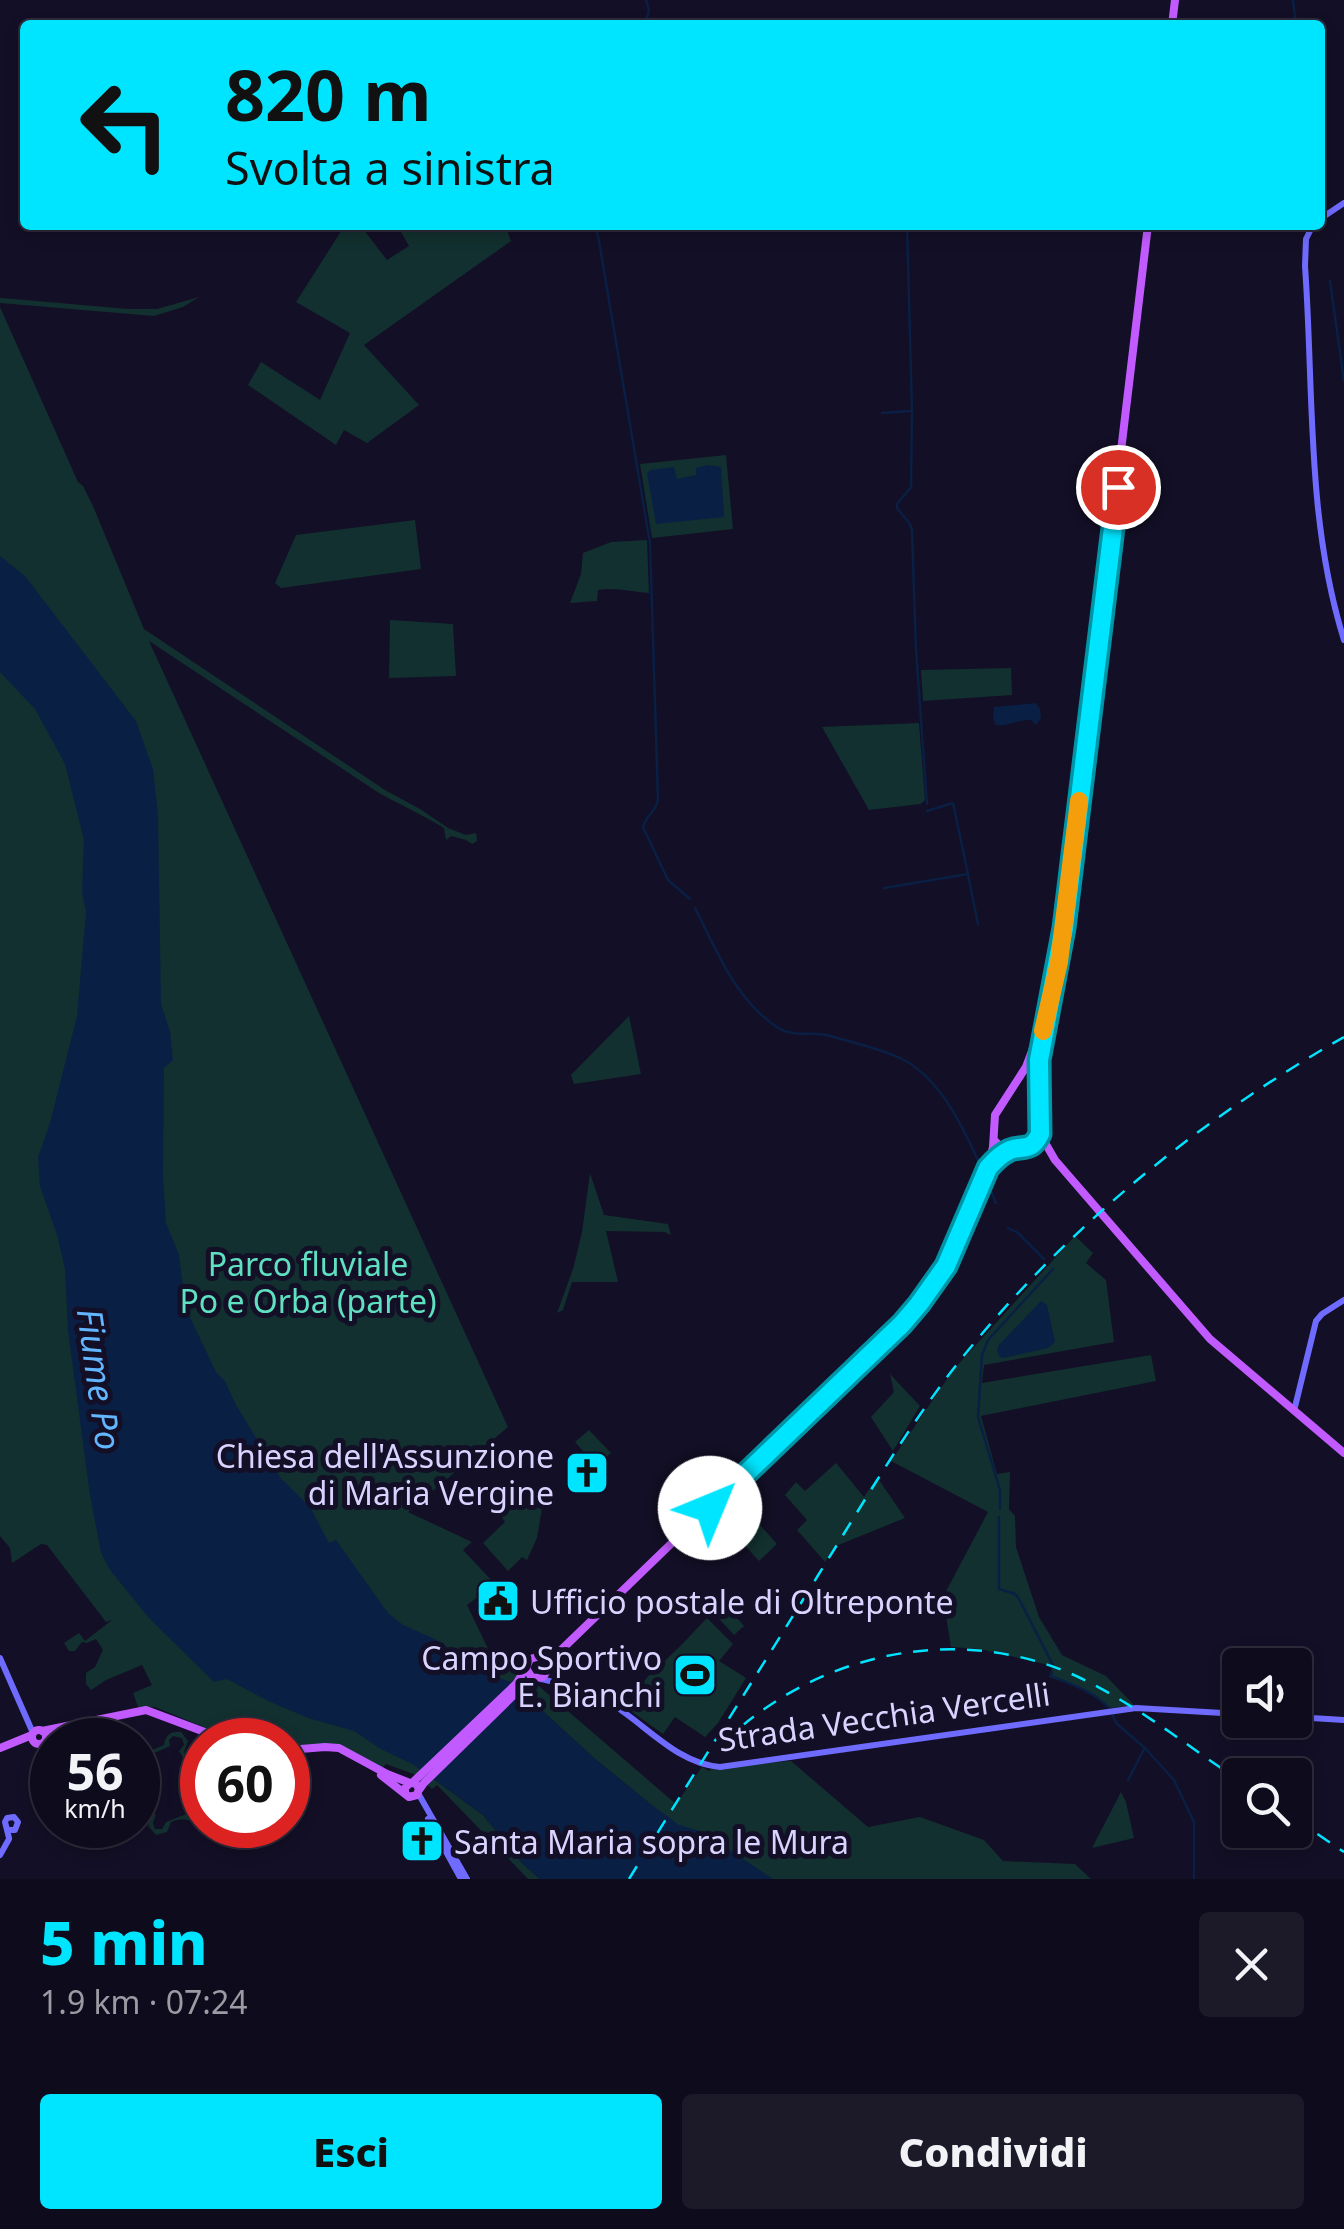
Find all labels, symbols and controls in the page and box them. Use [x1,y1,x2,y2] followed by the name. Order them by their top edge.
[225,46,432,142] text: 820 m
[60,60,190,190] icon: left
[225,137,555,198] text: Svolta a sinistra
[1076,445,1161,530] pin
[1091,460,1146,515] icon: arrive
[179,1242,437,1322] park label: Parco fluviale Po e Orba (parte)
[67,1305,133,1453] water label: Fiume Po
[216,1434,554,1514] place label: Chiesa dell'Assunzione di Maria Vergine
[564,1450,610,1496] church icon: Chiesa dell'Assunzione di Maria Vergine
[658,1456,762,1560] position arrow
[475,1578,521,1624] public building icon: Ufficio postale di Oltreponte
[530,1580,954,1623] place label: Ufficio postale di Oltreponte
[421,1636,662,1716] place label: Campo Sportivo E. Bianchi
[1222,1648,1312,1848] map controls
[1222,1648,1312,1738] button: sound
[672,1652,718,1698] sports icon: Campo Sportivo E. Bianchi
[715,1671,1053,1761] street label: Strada Vecchia Vercelli
[180,1718,310,1848] speed limit sign: 60
[66,1737,124,1805] text: 56
[1222,1758,1312,1848] button: search
[64,1791,126,1825] text: km/h
[399,1818,445,1864] church icon: Santa Maria sopra le Mura
[454,1820,849,1863] place label: Santa Maria sopra le Mura
[40,1901,208,1983] text: 5 min
[1199,1912,1304,2017] button: close
[40,1980,248,2023] text: 1.9 km · 07:24
[40,2094,662,2209] button: Esci
[682,2094,1304,2209] button: Condividi

